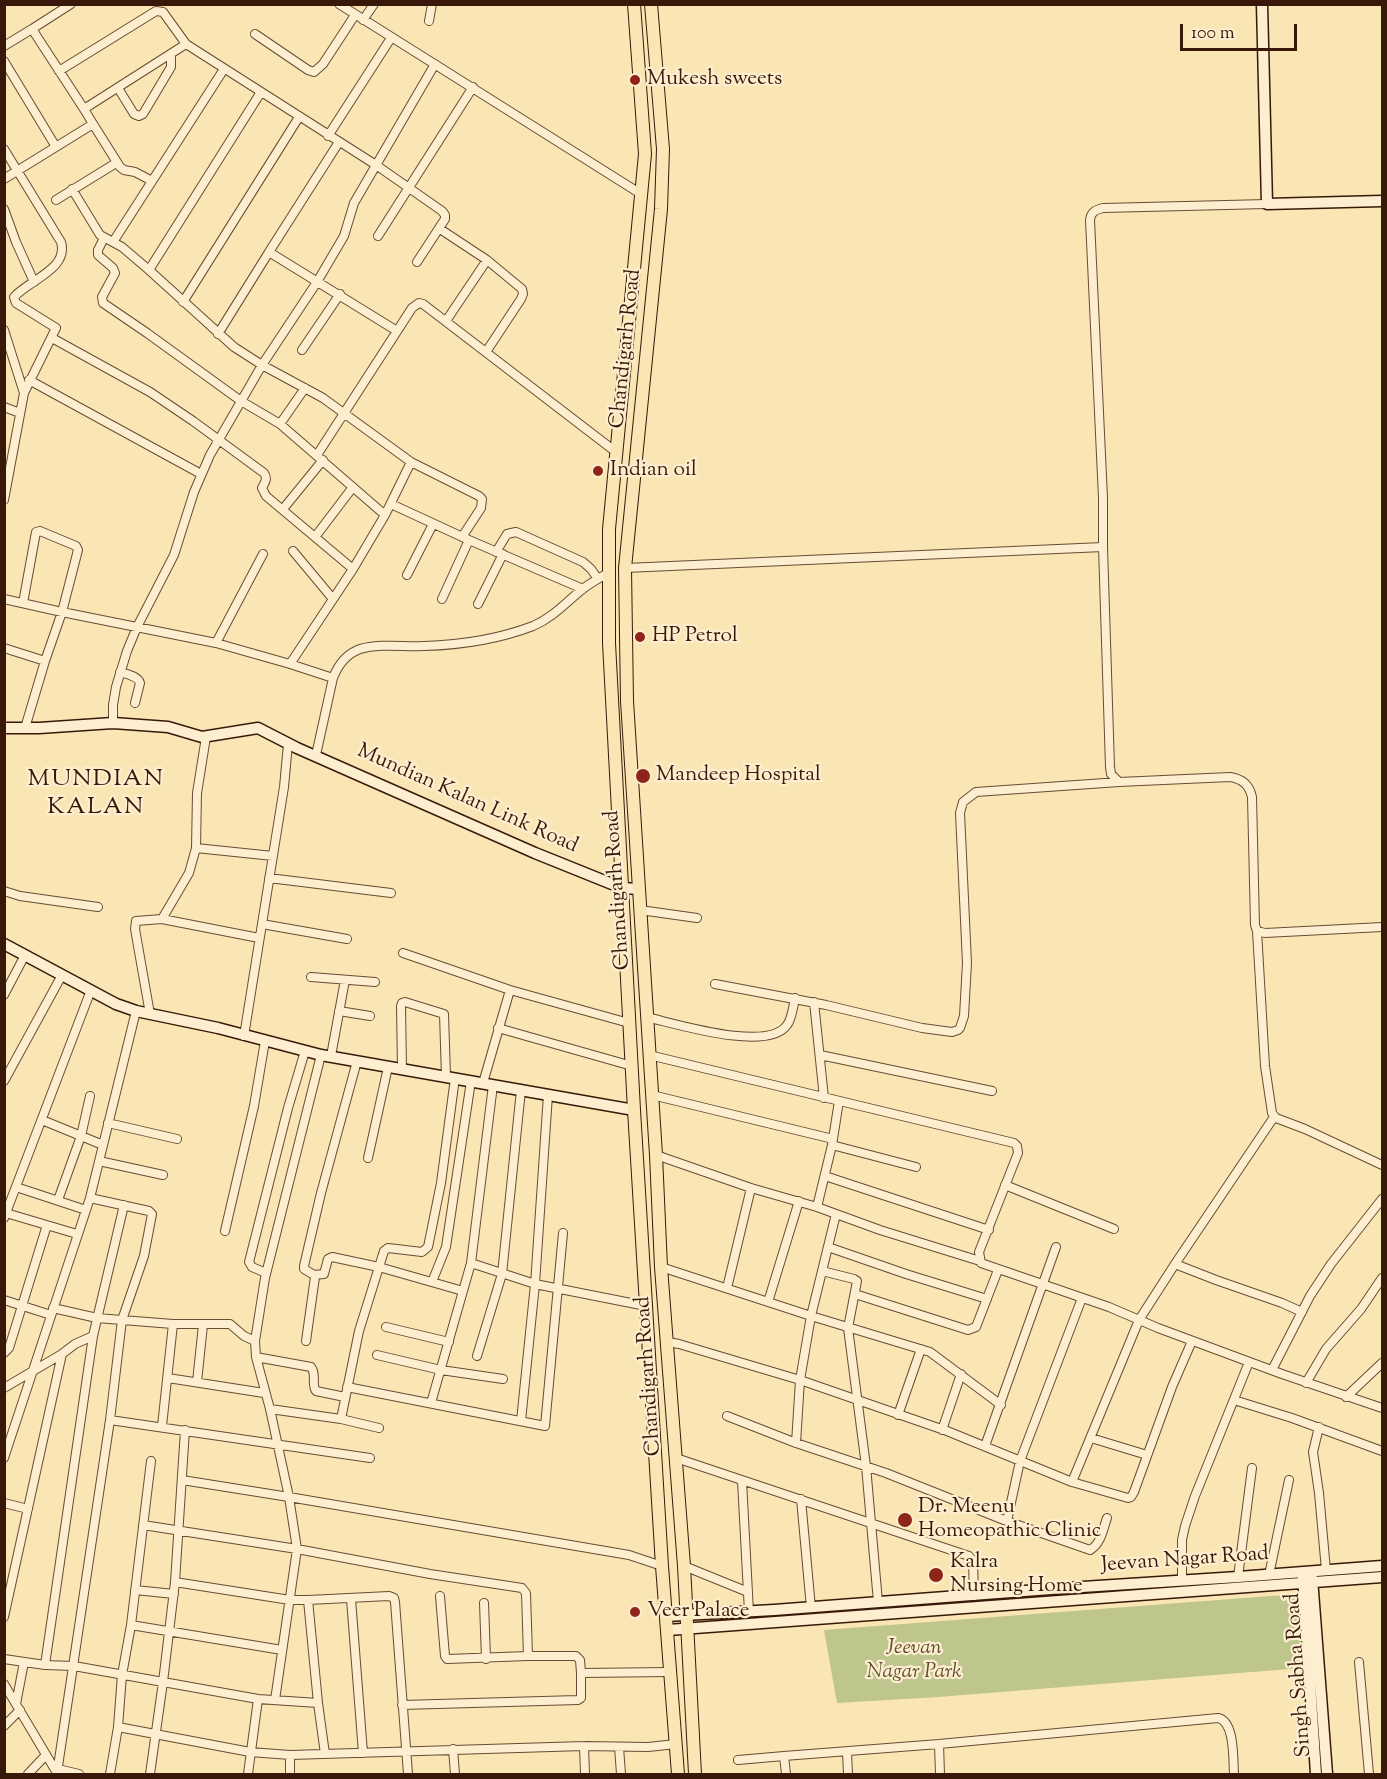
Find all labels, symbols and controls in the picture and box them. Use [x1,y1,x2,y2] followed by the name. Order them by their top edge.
[1183,12,1300,50] scale bar
[1191,21,1235,47] text: 100 m
[647,67,782,93] place label: Mukesh sweets
[628,73,642,87] marker: Mukesh sweets
[606,268,648,430] street label: Chandigarh Road
[610,458,697,484] place label: Indian oil
[591,464,605,478] marker: Indian oil
[652,624,738,650] place label: HP Petrol
[633,630,647,644] marker: HP Petrol
[353,740,581,860] street label: Mundian Kalan Link Road
[656,763,821,789] place label: Mandeep Hospital
[28,767,164,823] district label: MUNDIAN KALAN
[634,767,652,785] marker: Mandeep Hospital
[601,809,637,971] street label: Chandigarh Road
[632,1295,668,1457] street label: Chandigarh Road
[918,1495,1101,1545] place label: Dr. Meenu Homeopathic Clinic
[896,1511,914,1529] marker: Dr. Meenu Homeopathic Clinic
[1100,1543,1270,1579] street label: Jeevan Nagar Road
[950,1550,1083,1600] place label: Kalra Nursing Home
[927,1566,945,1584] marker: Kalra Nursing Home
[1282,1592,1318,1758] street label: Singh Sabha Road
[647,1599,750,1625] place label: Veer Palace
[628,1605,642,1619] marker: Veer Palace
[867,1636,961,1686] park label: Jeevan Nagar Park

